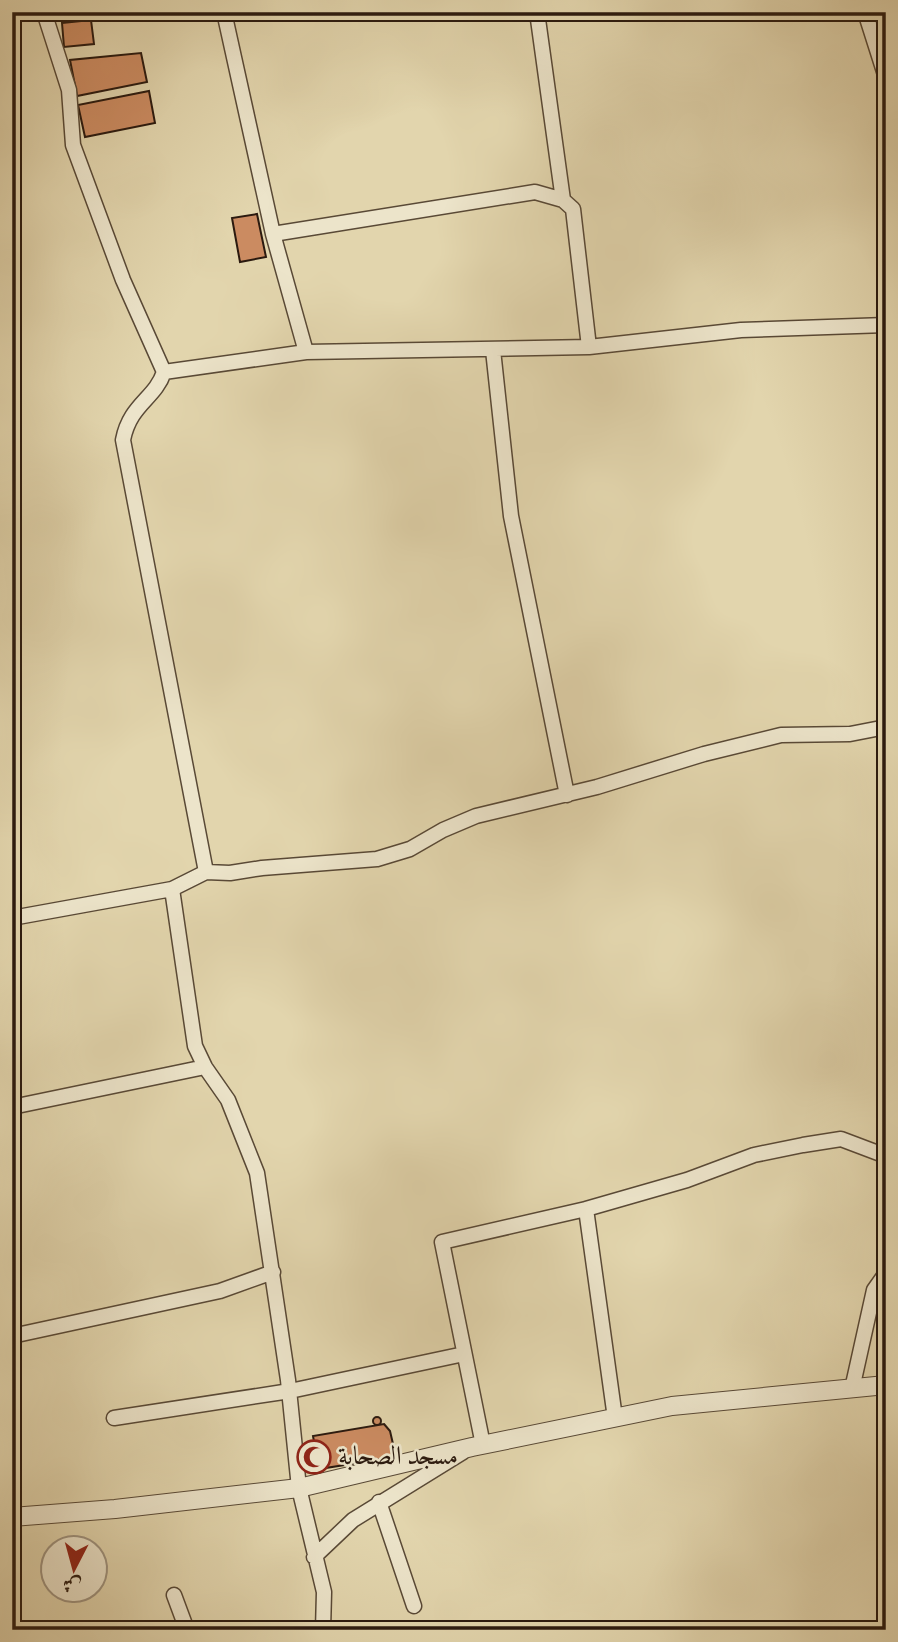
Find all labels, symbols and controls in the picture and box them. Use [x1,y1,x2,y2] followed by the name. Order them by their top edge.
[295,1438,333,1476] mosque icon: مسجد الصحابة
[338,1439,458,1476] place label: مسجد الصحابة
[38,1534,108,1604] north arrow
[62,1569,83,1598] text: ش

